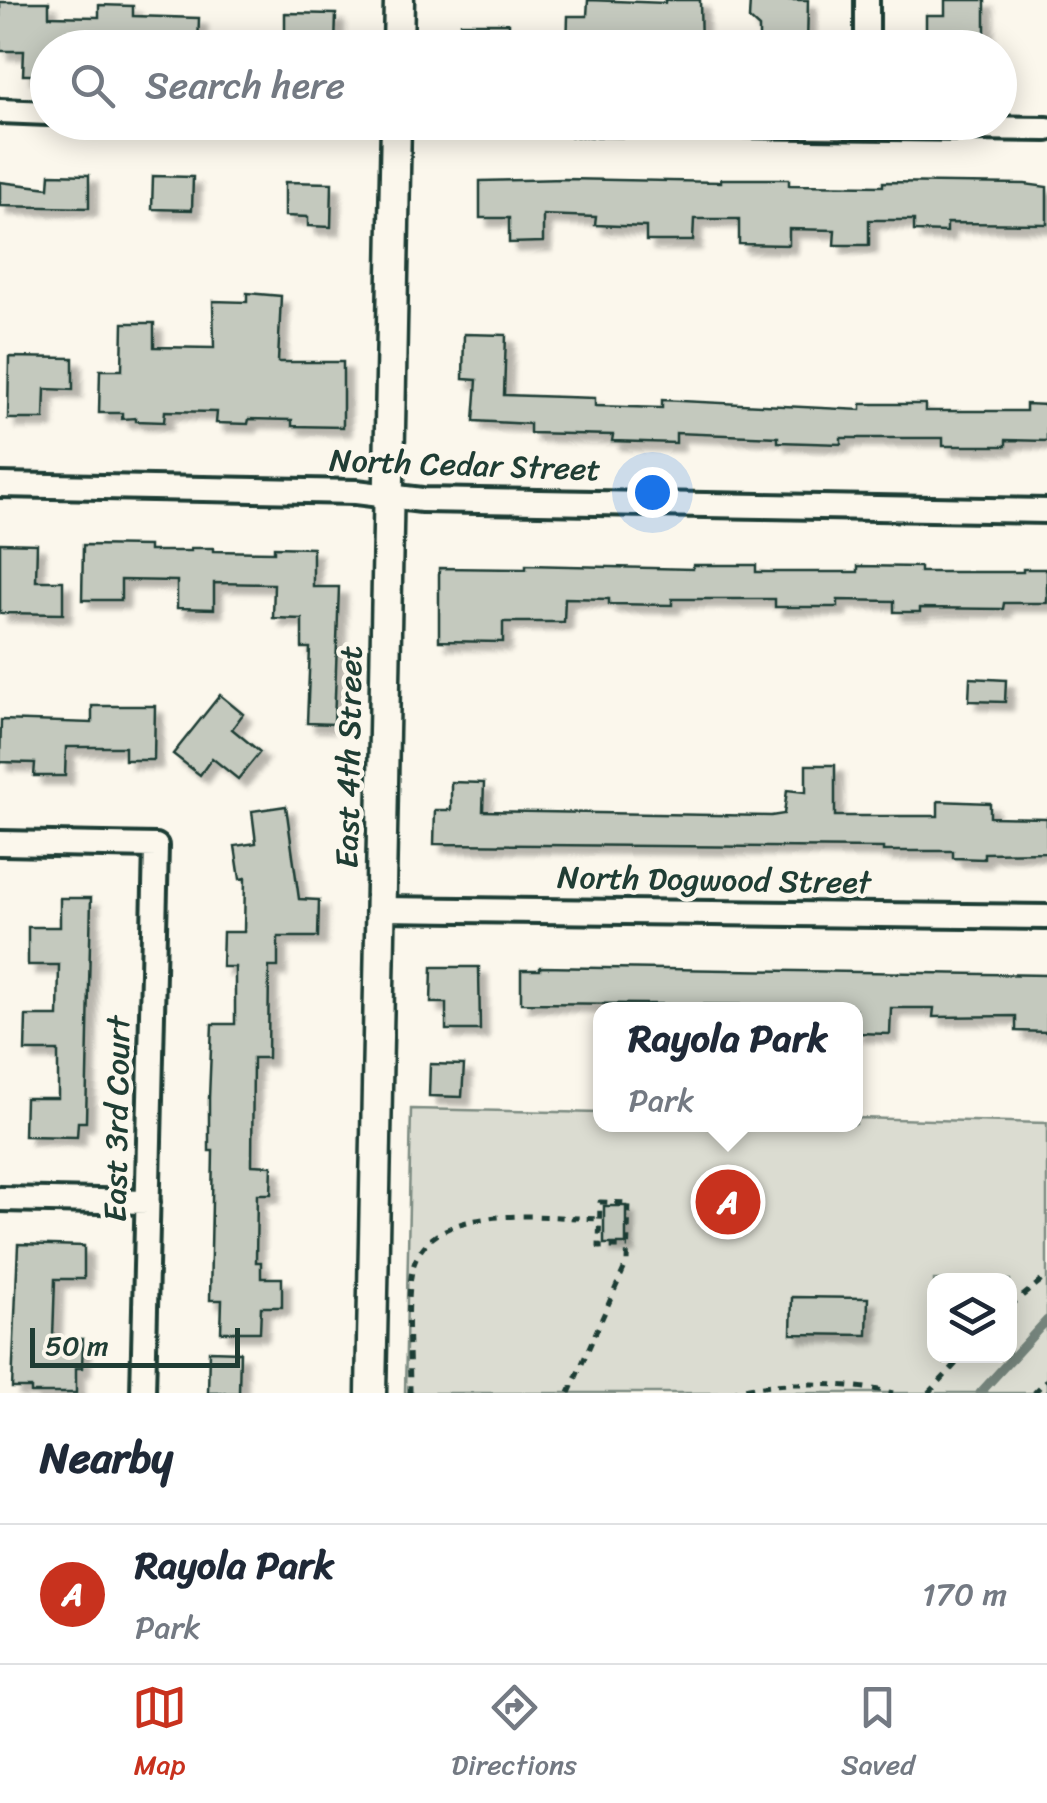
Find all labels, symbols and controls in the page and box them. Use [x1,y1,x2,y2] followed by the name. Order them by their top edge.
[30,30,1017,140] search box
[145,52,345,119] text: Search here
[65,58,120,113] icon: search
[328,432,602,498] street label: North Cedar Street
[627,467,678,518] your location
[319,645,379,869] street label: East 4th Street
[557,849,872,911] street label: North Dogwood Street
[593,1002,863,1132] popup
[629,1005,827,1072] text: Rayola Park
[87,1014,147,1223] street label: East 3rd Court
[629,1072,694,1129] text: Park
[696,1164,760,1240] pin: A
[927,1273,1017,1363] map controls
[927,1273,1017,1363] button: layers
[45,1321,109,1370] text: 50 m
[30,1323,240,1368] scale bar
[40,1421,173,1495] text: Nearby
[135,1532,334,1599] text: Rayola Park
[62,1566,83,1623] text: A
[922,1566,1007,1623] text: 170 m
[135,1599,201,1656] text: Park
[132,1680,187,1789] tab: Map
[451,1680,577,1789] tab: Directions
[841,1680,915,1789] tab: Saved

